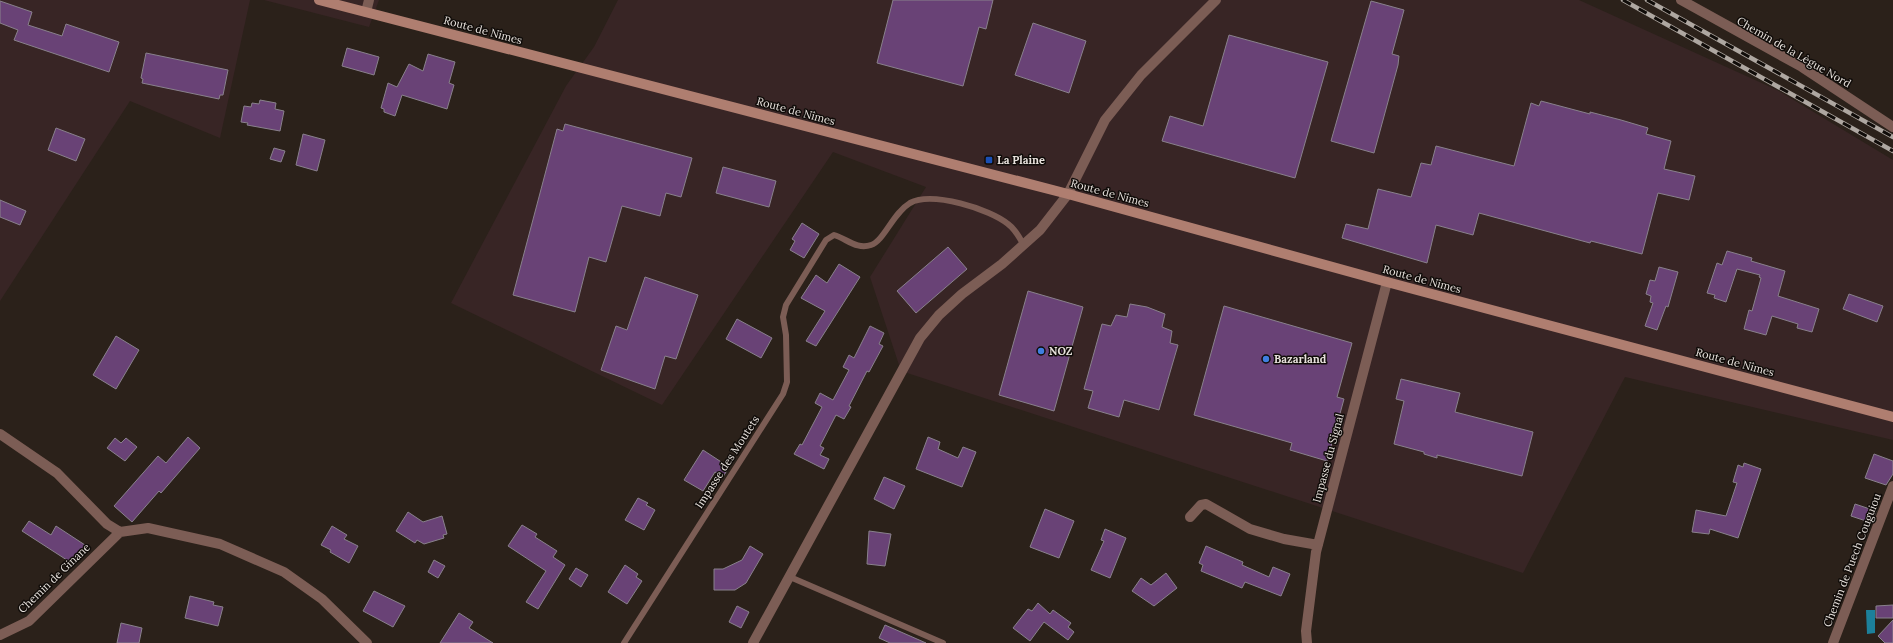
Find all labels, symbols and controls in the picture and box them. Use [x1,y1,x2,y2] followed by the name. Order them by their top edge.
[442,13,524,47] street label: Route de Nîmes
[1734,14,1854,91] street label: Chemin de la Lègue Nord
[755,94,837,128] street label: Route de Nîmes
[997,153,1045,167] place label: La Plaine
[984,155,994,165] marker: La Plaine
[1069,176,1151,210] street label: Route de Nîmes
[1381,262,1463,296] street label: Route de Nîmes
[1049,344,1073,358] place label: NOZ
[1694,345,1776,379] street label: Route de Nîmes
[1036,346,1046,356] marker: NOZ
[1274,352,1327,366] place label: Bazarland
[1261,354,1271,364] marker: Bazarland
[1309,412,1347,504] street label: Impasse du Signal
[692,413,762,511] street label: Impasse des Moutets
[1820,491,1884,629] street label: Chemin de Puech Couguiou
[15,540,93,616] street label: Chemin de Ginane

